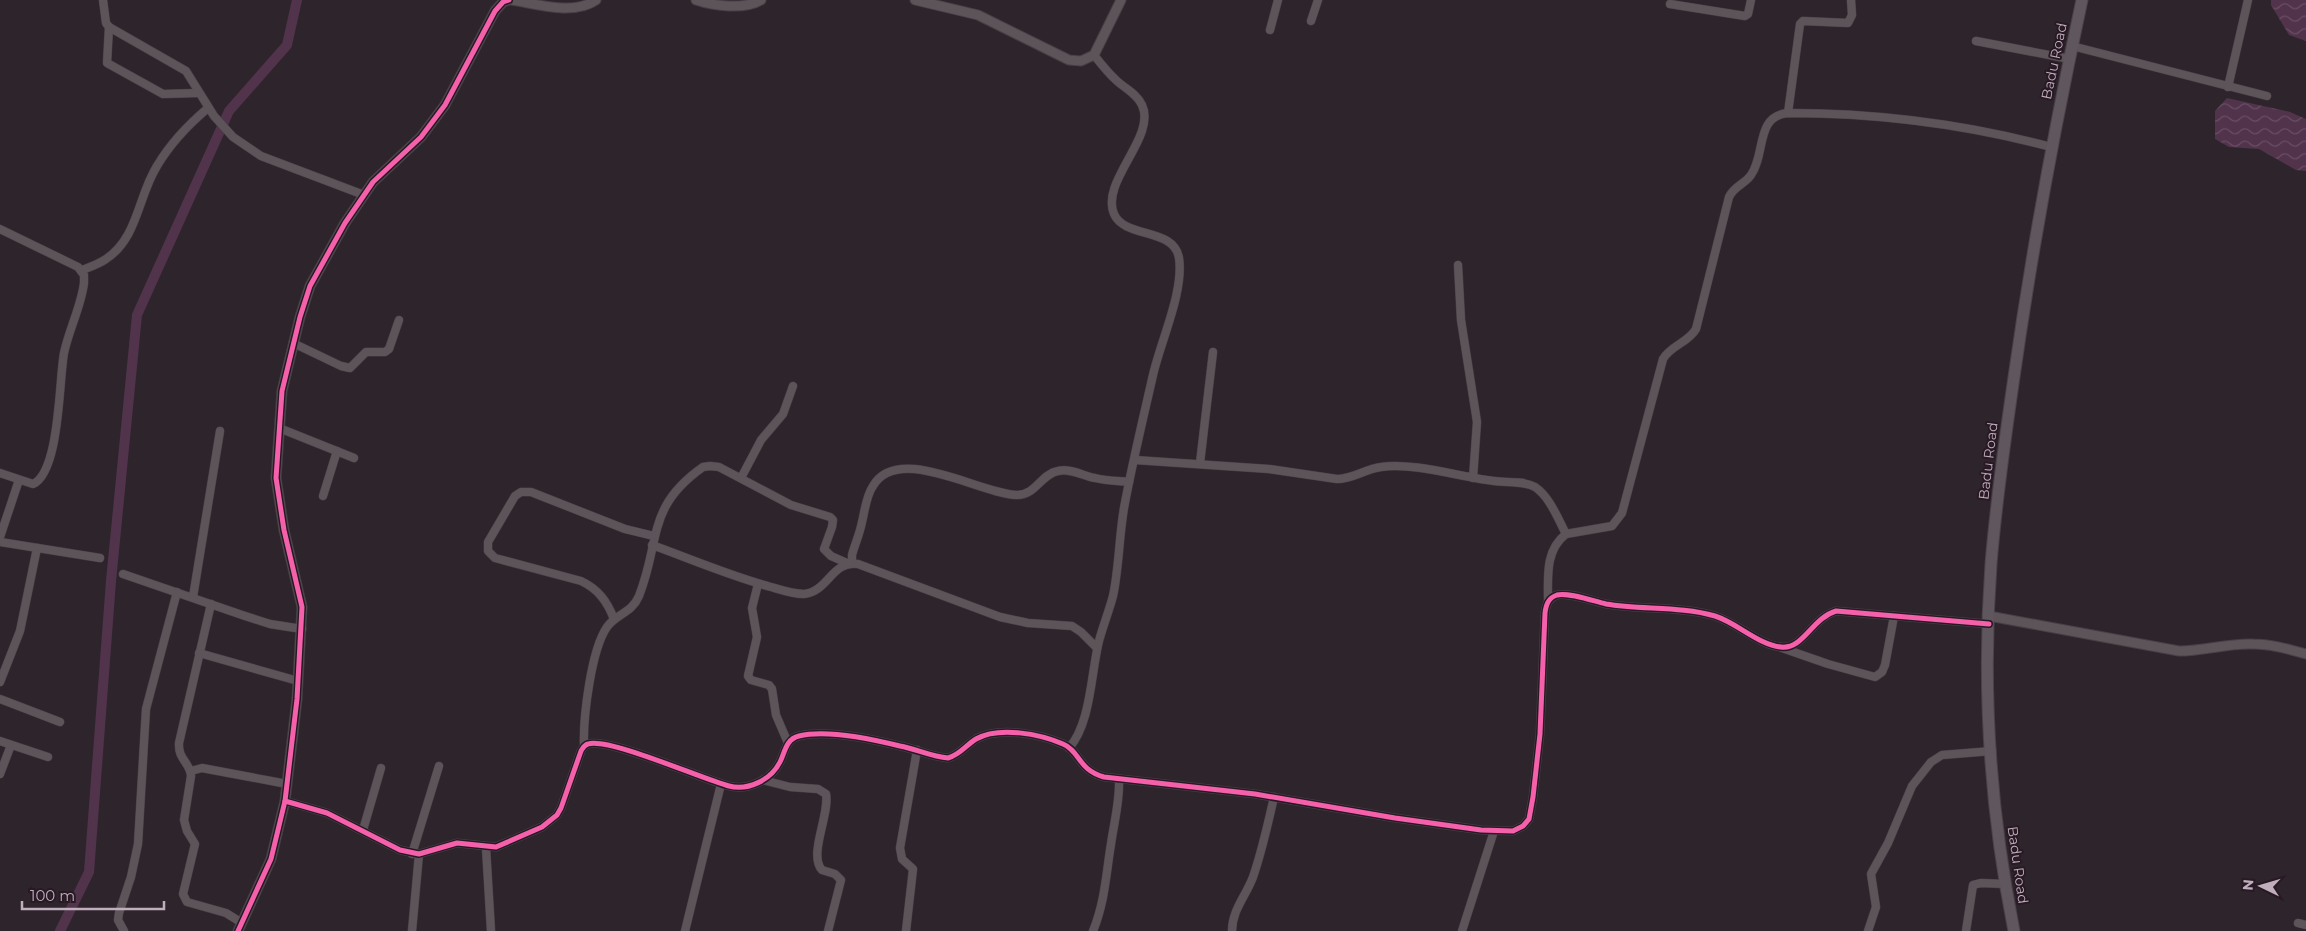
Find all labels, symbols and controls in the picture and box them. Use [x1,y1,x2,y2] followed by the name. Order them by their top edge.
[2037,21,2071,101] street label: Badu Road
[1974,421,2002,501] street label: Badu Road
[2004,825,2032,905] street label: Badu Road
[2236,861,2286,911] north arrow
[22,878,165,910] scale bar
[2239,878,2258,891] text: N
[30,886,75,905] text: 100 m

